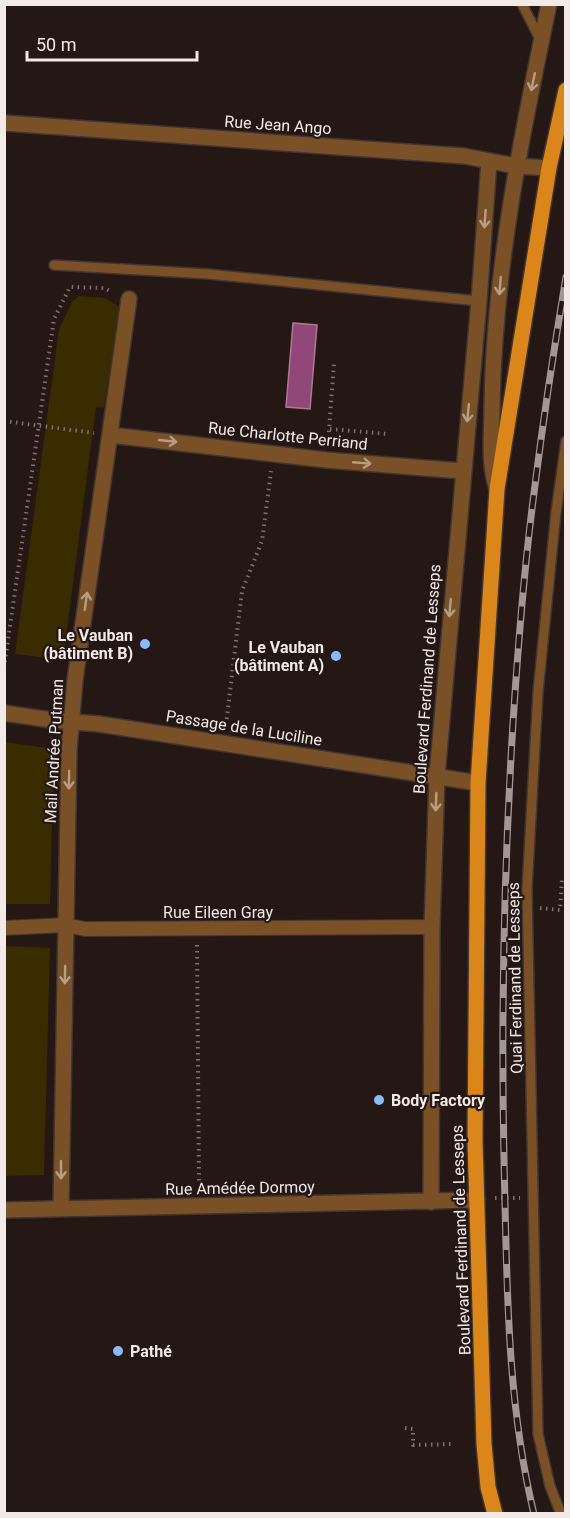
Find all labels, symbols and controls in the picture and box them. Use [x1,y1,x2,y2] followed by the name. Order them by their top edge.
[27,24,196,62] scale bar
[36,34,76,55] text: 50 m
[526,73,538,92] one-way arrow
[224,112,332,138] street label: Rue Jean Ango
[479,209,490,229] one-way arrow
[494,276,505,296] one-way arrow
[462,403,473,423] one-way arrow
[207,418,369,454] street label: Rue Charlotte Perriand
[157,436,177,447] one-way arrow
[351,458,371,469] one-way arrow
[409,563,445,795] street label: Boulevard Ferdinand de Lesseps
[80,592,91,612] one-way arrow
[444,597,455,617] one-way arrow
[44,626,133,663] place label: Le Vauban (bâtiment B)
[138,637,152,651] marker: Le Vauban (bâtiment B)
[234,638,324,675] place label: Le Vauban (bâtiment A)
[329,649,343,663] marker: Le Vauban (bâtiment A)
[41,678,67,824] street label: Mail Andrée Putman
[165,706,323,750] street label: Passage de la Luciline
[63,770,74,790] one-way arrow
[430,792,442,811] one-way arrow
[504,882,526,1074] street label: Quai Ferdinand de Lesseps
[163,903,273,922] street label: Rue Eileen Gray
[59,965,70,985] one-way arrow
[391,1091,486,1110] place label: Body Factory
[372,1093,386,1107] marker: Body Factory
[447,1125,475,1355] street label: Boulevard Ferdinand de Lesseps
[55,1160,66,1180] one-way arrow
[165,1177,315,1199] street label: Rue Amédée Dormoy
[130,1342,172,1361] place label: Pathé
[111,1344,125,1358] marker: Pathé

